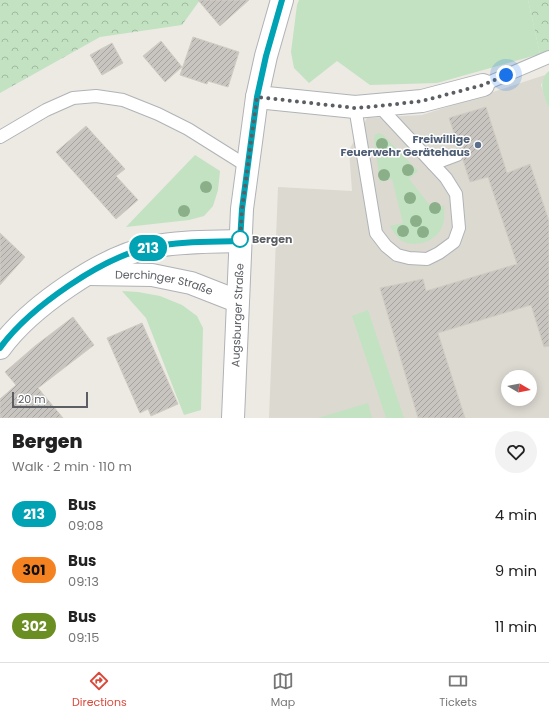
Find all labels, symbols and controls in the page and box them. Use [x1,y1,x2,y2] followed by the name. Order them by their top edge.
[496,65,516,85] your location
[341,131,470,160] place label: Freiwillige Feuerwehr Gerätehaus
[473,140,483,150] marker: Freiwillige Feuerwehr Gerätehaus
[231,230,249,248] marker: Bergen
[252,231,292,247] place label: Bergen
[125,235,171,261] line badge: 213
[137,238,159,258] text: 213
[227,263,248,367] street label: Augsburger Straße
[115,266,216,299] street label: Derchinger Straße
[501,370,537,406] north arrow
[501,370,537,406] map controls
[12,390,88,409] scale bar
[18,391,46,407] text: 20 m
[12,428,83,455] text: Bergen
[495,431,537,473] button: heart
[12,457,132,476] text: Walk · 2 min · 110 m
[68,494,96,515] text: Bus
[23,504,45,524] text: 213
[495,504,537,525] text: 4 min
[68,516,104,535] text: 09:08
[68,550,96,571] text: Bus
[23,560,45,580] text: 301
[495,560,537,581] text: 9 min
[68,572,99,591] text: 09:13
[68,606,96,627] text: Bus
[21,616,47,636] text: 302
[495,616,537,637] text: 11 min
[68,628,99,647] text: 09:15
[72,670,127,711] tab: Directions
[271,670,295,711] tab: Map
[439,670,477,711] tab: Tickets

